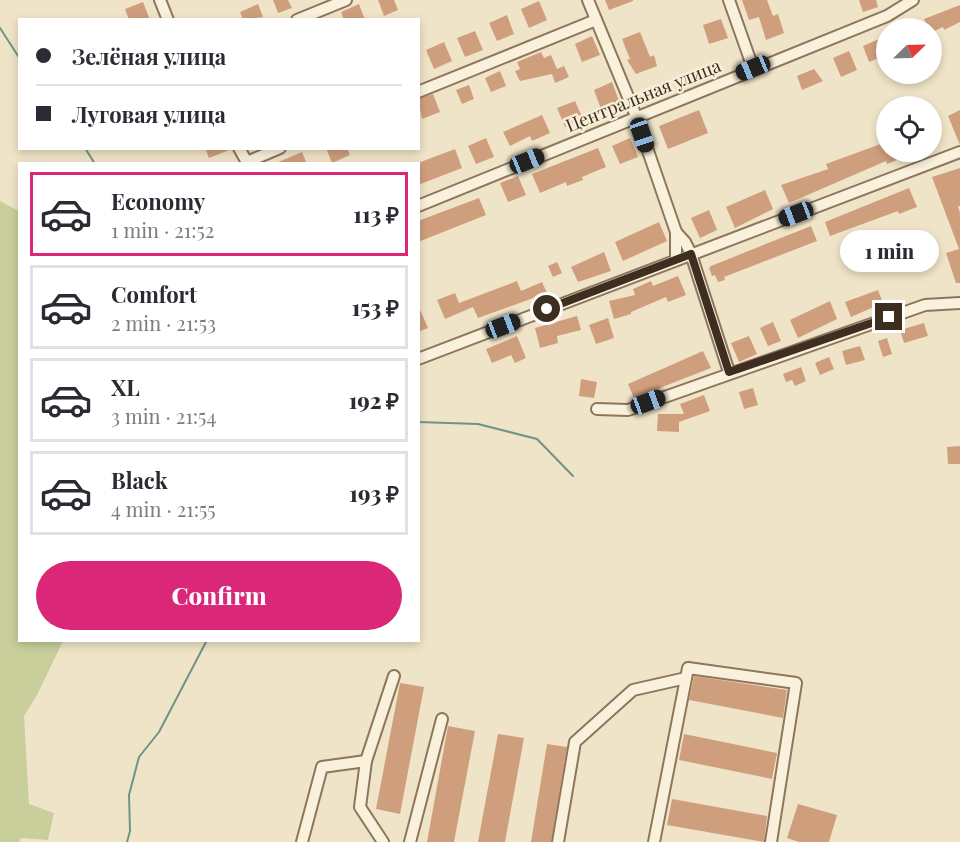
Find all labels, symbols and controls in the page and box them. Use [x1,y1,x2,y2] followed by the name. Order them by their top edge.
[876,18,942,84] north arrow
[876,18,942,162] map controls
[72,41,226,71] text: Зелёная улица
[562,53,724,137] street label: Центральная улица
[733,53,773,83] car
[876,96,942,162] button: locate
[72,99,226,129] text: Луговая улица
[628,115,656,155] car
[507,146,547,176] car
[111,186,205,216] text: Economy
[39,187,93,241] icon: car
[353,199,399,229] text: 113 ₽
[776,199,816,229] car
[111,216,214,243] text: 1 min · 21:52
[840,230,938,272] callout: 1 min
[865,237,914,264] text: 1 min
[111,279,197,309] text: Comfort
[39,280,93,334] icon: car
[352,292,399,322] text: 153 ₽
[533,295,560,322] route start
[875,303,902,330] route end
[111,309,216,336] text: 2 min · 21:53
[483,311,523,341] car
[111,372,140,402] text: XL
[39,373,93,427] icon: car
[349,385,399,415] text: 192 ₽
[628,387,668,417] car
[111,402,216,429] text: 3 min · 21:54
[111,465,168,495] text: Black
[39,466,93,520] icon: car
[349,478,399,508] text: 193 ₽
[111,495,216,522] text: 4 min · 21:55
[36,561,402,630] button: Confirm

